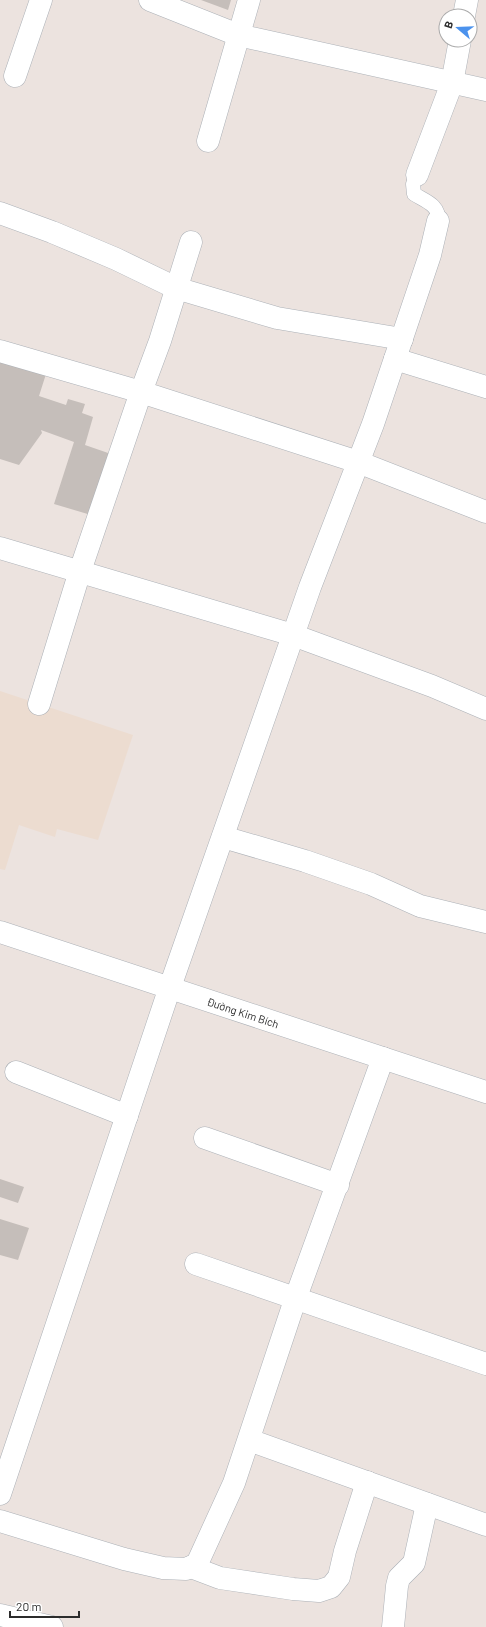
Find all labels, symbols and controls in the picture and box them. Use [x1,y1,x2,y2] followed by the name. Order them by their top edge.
[438,8,478,48] north arrow
[441,19,455,30] text: B
[206,994,281,1030] street label: Đường Kim Bích
[10,1593,79,1619] scale bar
[16,1599,42,1613] text: 20 m

